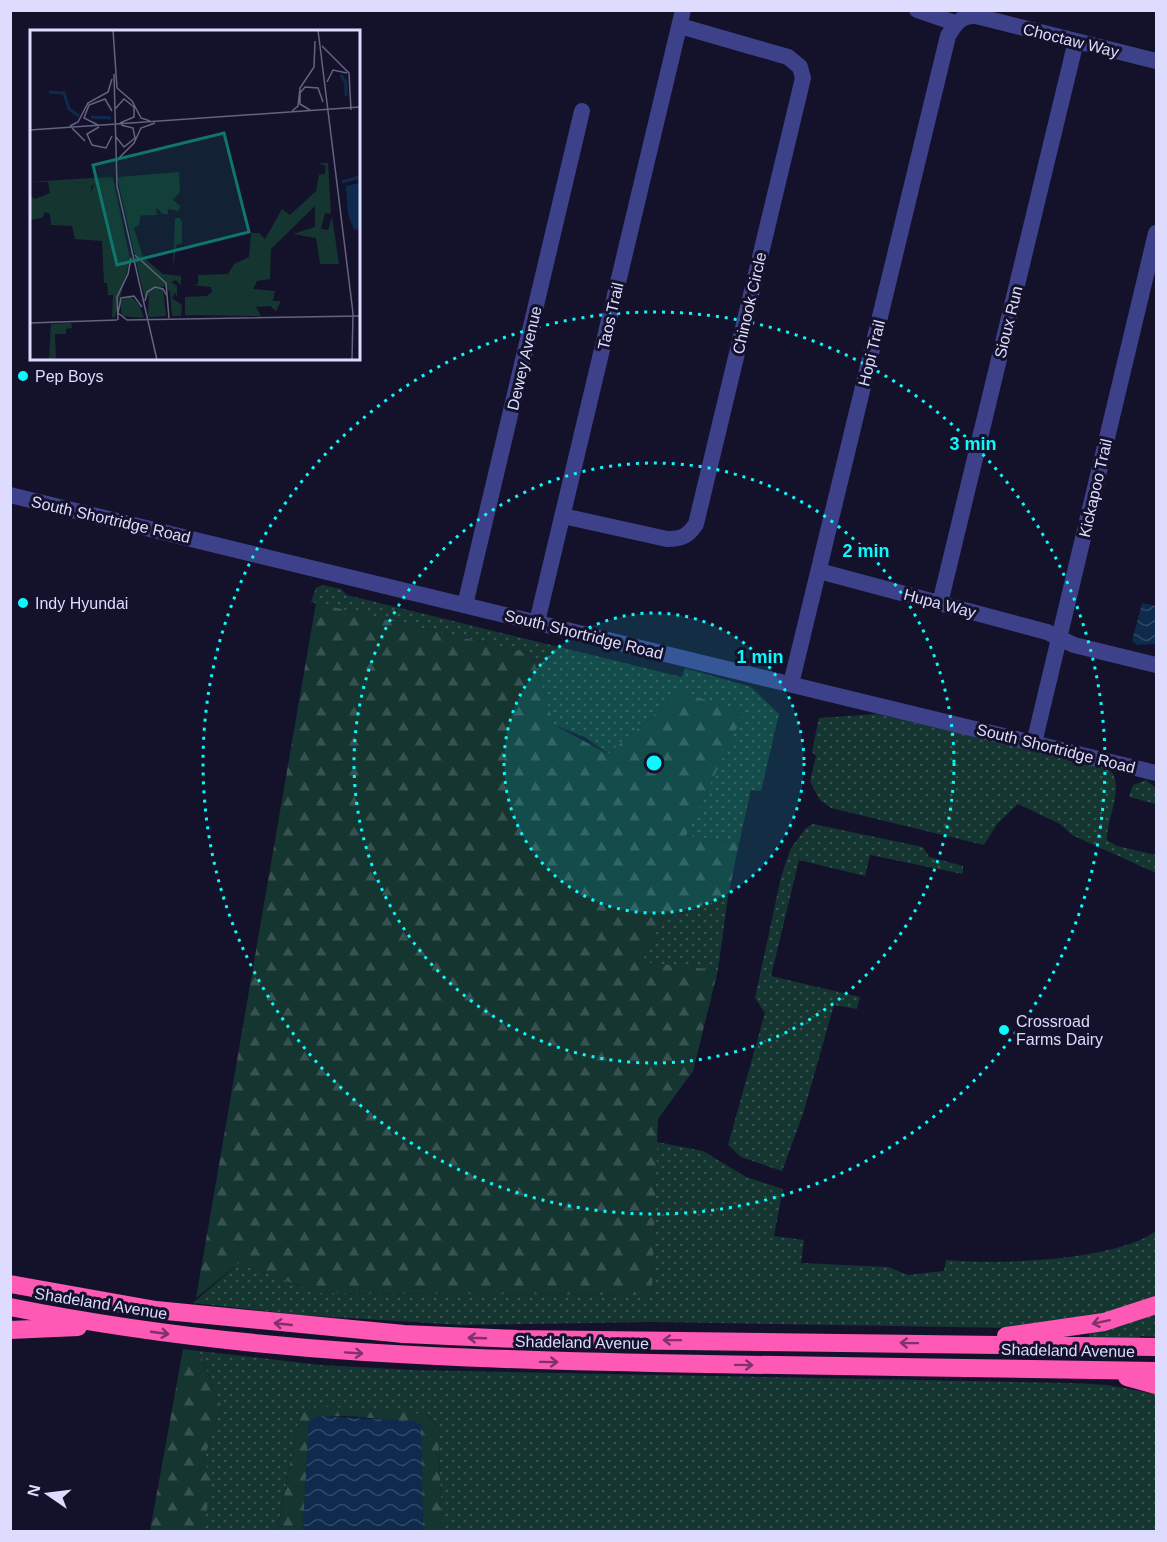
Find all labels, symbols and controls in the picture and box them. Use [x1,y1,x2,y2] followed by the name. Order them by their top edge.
[1021,20,1121,61] street label: Choctaw Way
[30,30,360,360] inset map
[730,250,769,356] street label: Chinook Circle
[595,281,626,351] street label: Taos Trail
[991,284,1026,360] street label: Sioux Run
[504,304,545,412] street label: Dewey Avenue
[855,318,888,388] street label: Hopi Trail
[35,368,103,385] place label: Pep Boys
[16,369,30,383] marker: Pep Boys
[949,434,997,454] text: 3 min
[1076,437,1115,539] street label: Kickapoo Trail
[30,493,192,546] street label: South Shortridge Road
[842,541,890,561] text: 2 min
[902,586,978,621] street label: Hupa Way
[35,595,128,612] place label: Indy Hyundai
[16,596,30,610] marker: Indy Hyundai
[503,607,665,662] street label: South Shortridge Road
[736,647,784,667] text: 1 min
[975,721,1137,776] street label: South Shortridge Road
[644,753,664,773] centre of rings
[1016,1013,1103,1048] place label: Crossroad Farms Dairy
[997,1023,1011,1037] marker: Crossroad Farms Dairy
[33,1285,169,1322] street label: Shadeland Avenue
[1091,1317,1111,1328] one-way arrow
[273,1318,293,1329] one-way arrow
[150,1327,170,1338] one-way arrow
[468,1332,488,1343] one-way arrow
[515,1333,649,1352] street label: Shadeland Avenue
[663,1334,683,1346] one-way arrow
[900,1337,920,1349] one-way arrow
[1001,1341,1135,1360] street label: Shadeland Avenue
[344,1348,363,1359] one-way arrow
[538,1356,558,1368] one-way arrow
[733,1359,753,1370] one-way arrow
[18,1464,78,1524] north arrow
[24,1483,44,1498] text: N

